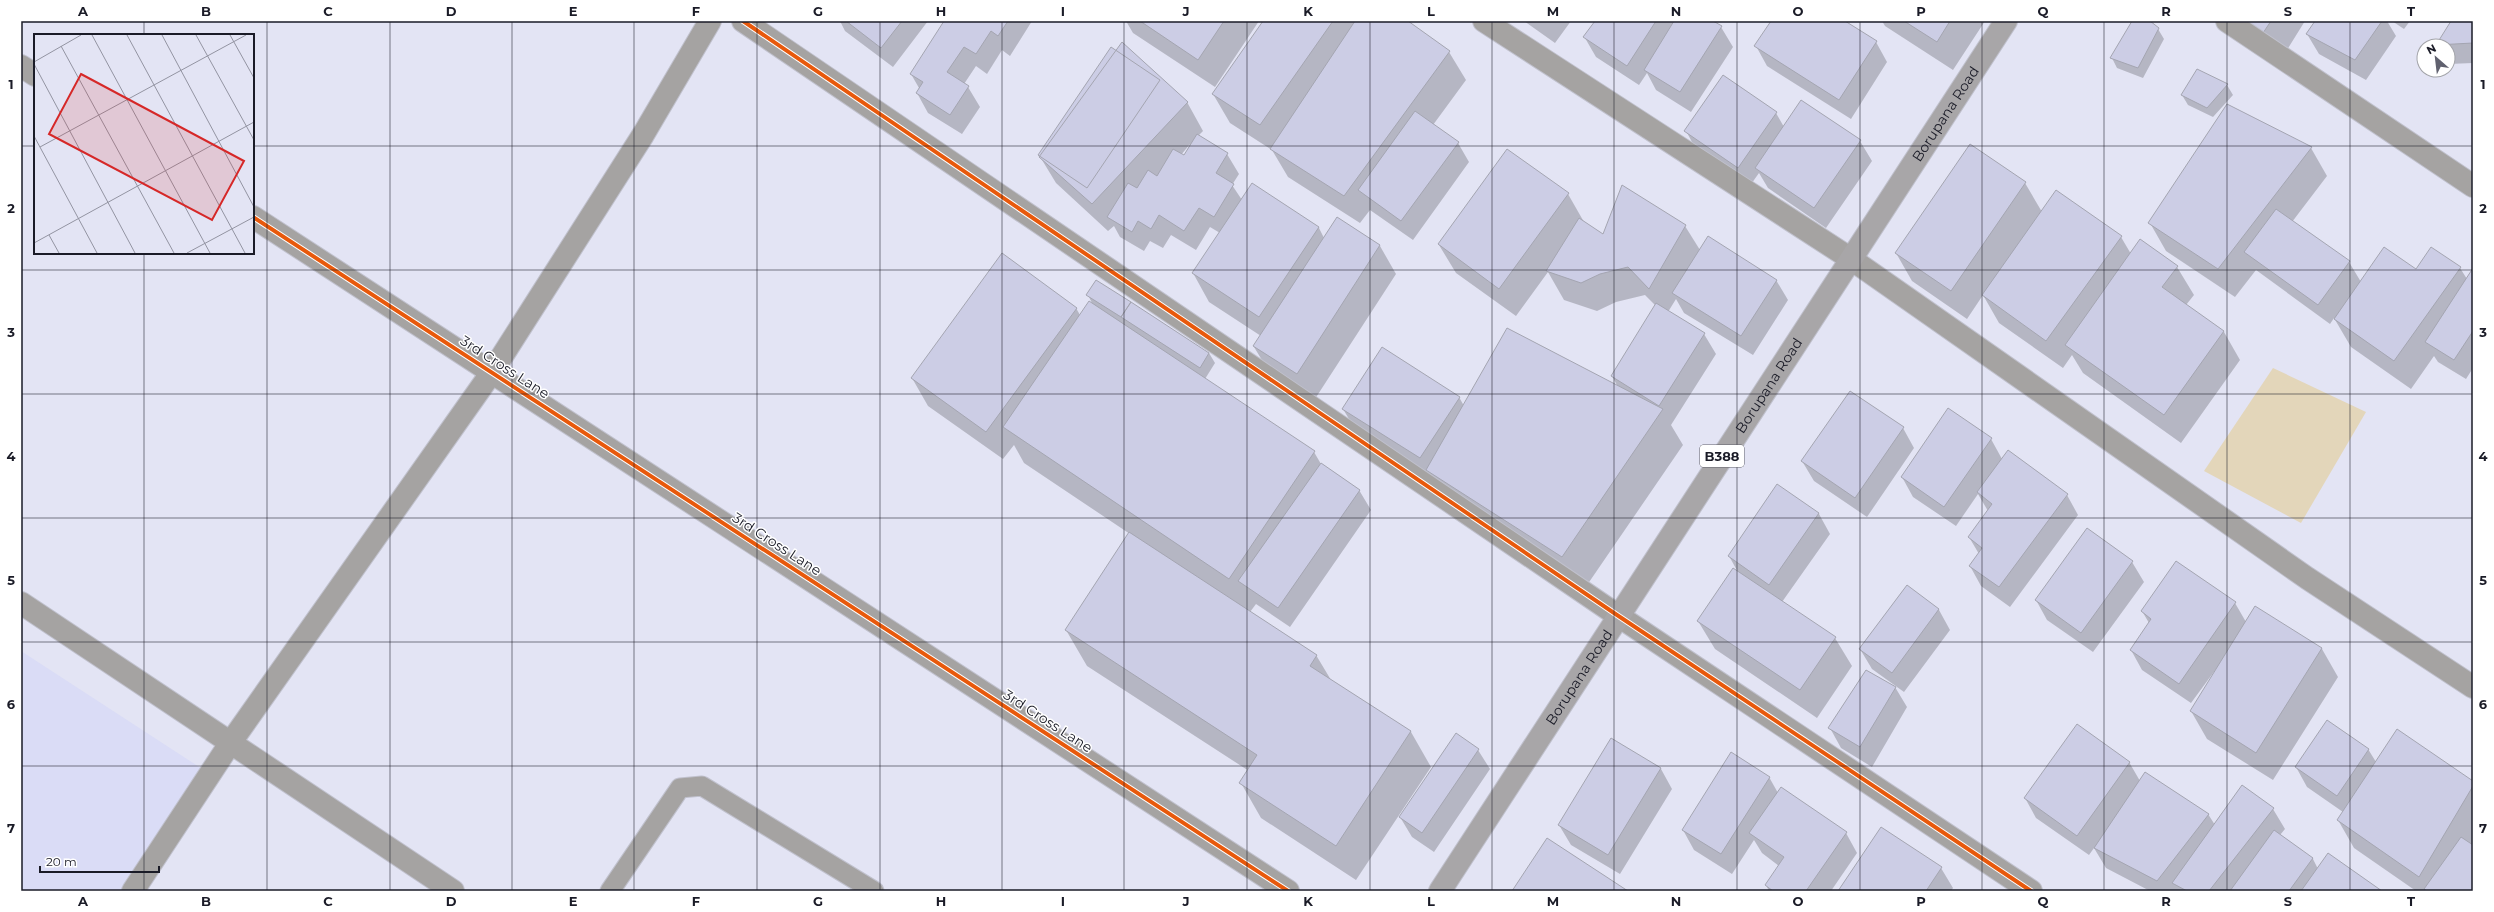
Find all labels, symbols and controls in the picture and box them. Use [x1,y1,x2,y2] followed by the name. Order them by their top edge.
[77,3,89,19] text: A
[201,3,211,19] text: B
[323,3,333,19] text: C
[446,3,457,19] text: D
[569,3,578,19] text: E
[692,3,700,19] text: F
[813,3,823,19] text: G
[936,3,946,19] text: H
[1061,3,1065,19] text: I
[1181,3,1190,19] text: J
[1303,3,1313,19] text: K
[1427,3,1435,19] text: L
[1547,3,1559,19] text: M
[1671,3,1681,19] text: N
[1793,3,1804,19] text: O
[1916,3,1926,19] text: P
[2038,3,2049,19] text: Q
[2161,3,2171,19] text: R
[2284,3,2292,19] text: S
[2407,3,2415,19] text: T
[34,34,254,254] inset map
[2416,38,2456,78] north arrow
[2424,41,2439,57] text: N
[1908,63,1983,165] street label: Borupana Road
[8,76,14,92] text: 1
[2480,76,2486,92] text: 1
[7,200,15,216] text: 2
[2479,200,2487,216] text: 2
[6,324,15,340] text: 3
[2478,324,2487,340] text: 3
[457,332,553,402] street label: 3rd Cross Lane
[1731,334,1806,437] street label: Borupana Road
[1700,445,1744,467] road number: B388
[7,448,16,464] text: 4
[2479,448,2488,464] text: 4
[729,509,825,579] street label: 3rd Cross Lane
[7,572,15,588] text: 5
[2479,572,2487,588] text: 5
[1541,626,1617,728] street label: Borupana Road
[1000,686,1096,756] street label: 3rd Cross Lane
[7,696,16,712] text: 6
[2479,696,2488,712] text: 6
[7,820,15,836] text: 7
[2479,820,2487,836] text: 7
[40,848,159,874] scale bar
[46,854,77,869] text: 20 m
[77,893,89,909] text: A
[201,893,211,909] text: B
[323,893,333,909] text: C
[446,893,457,909] text: D
[569,893,578,909] text: E
[692,893,700,909] text: F
[813,893,823,909] text: G
[936,893,946,909] text: H
[1061,893,1065,909] text: I
[1181,893,1190,909] text: J
[1303,893,1313,909] text: K
[1427,893,1435,909] text: L
[1547,893,1559,909] text: M
[1671,893,1681,909] text: N
[1793,893,1804,909] text: O
[1916,893,1926,909] text: P
[2038,893,2049,909] text: Q
[2161,893,2171,909] text: R
[2284,893,2292,909] text: S
[2407,893,2415,909] text: T

